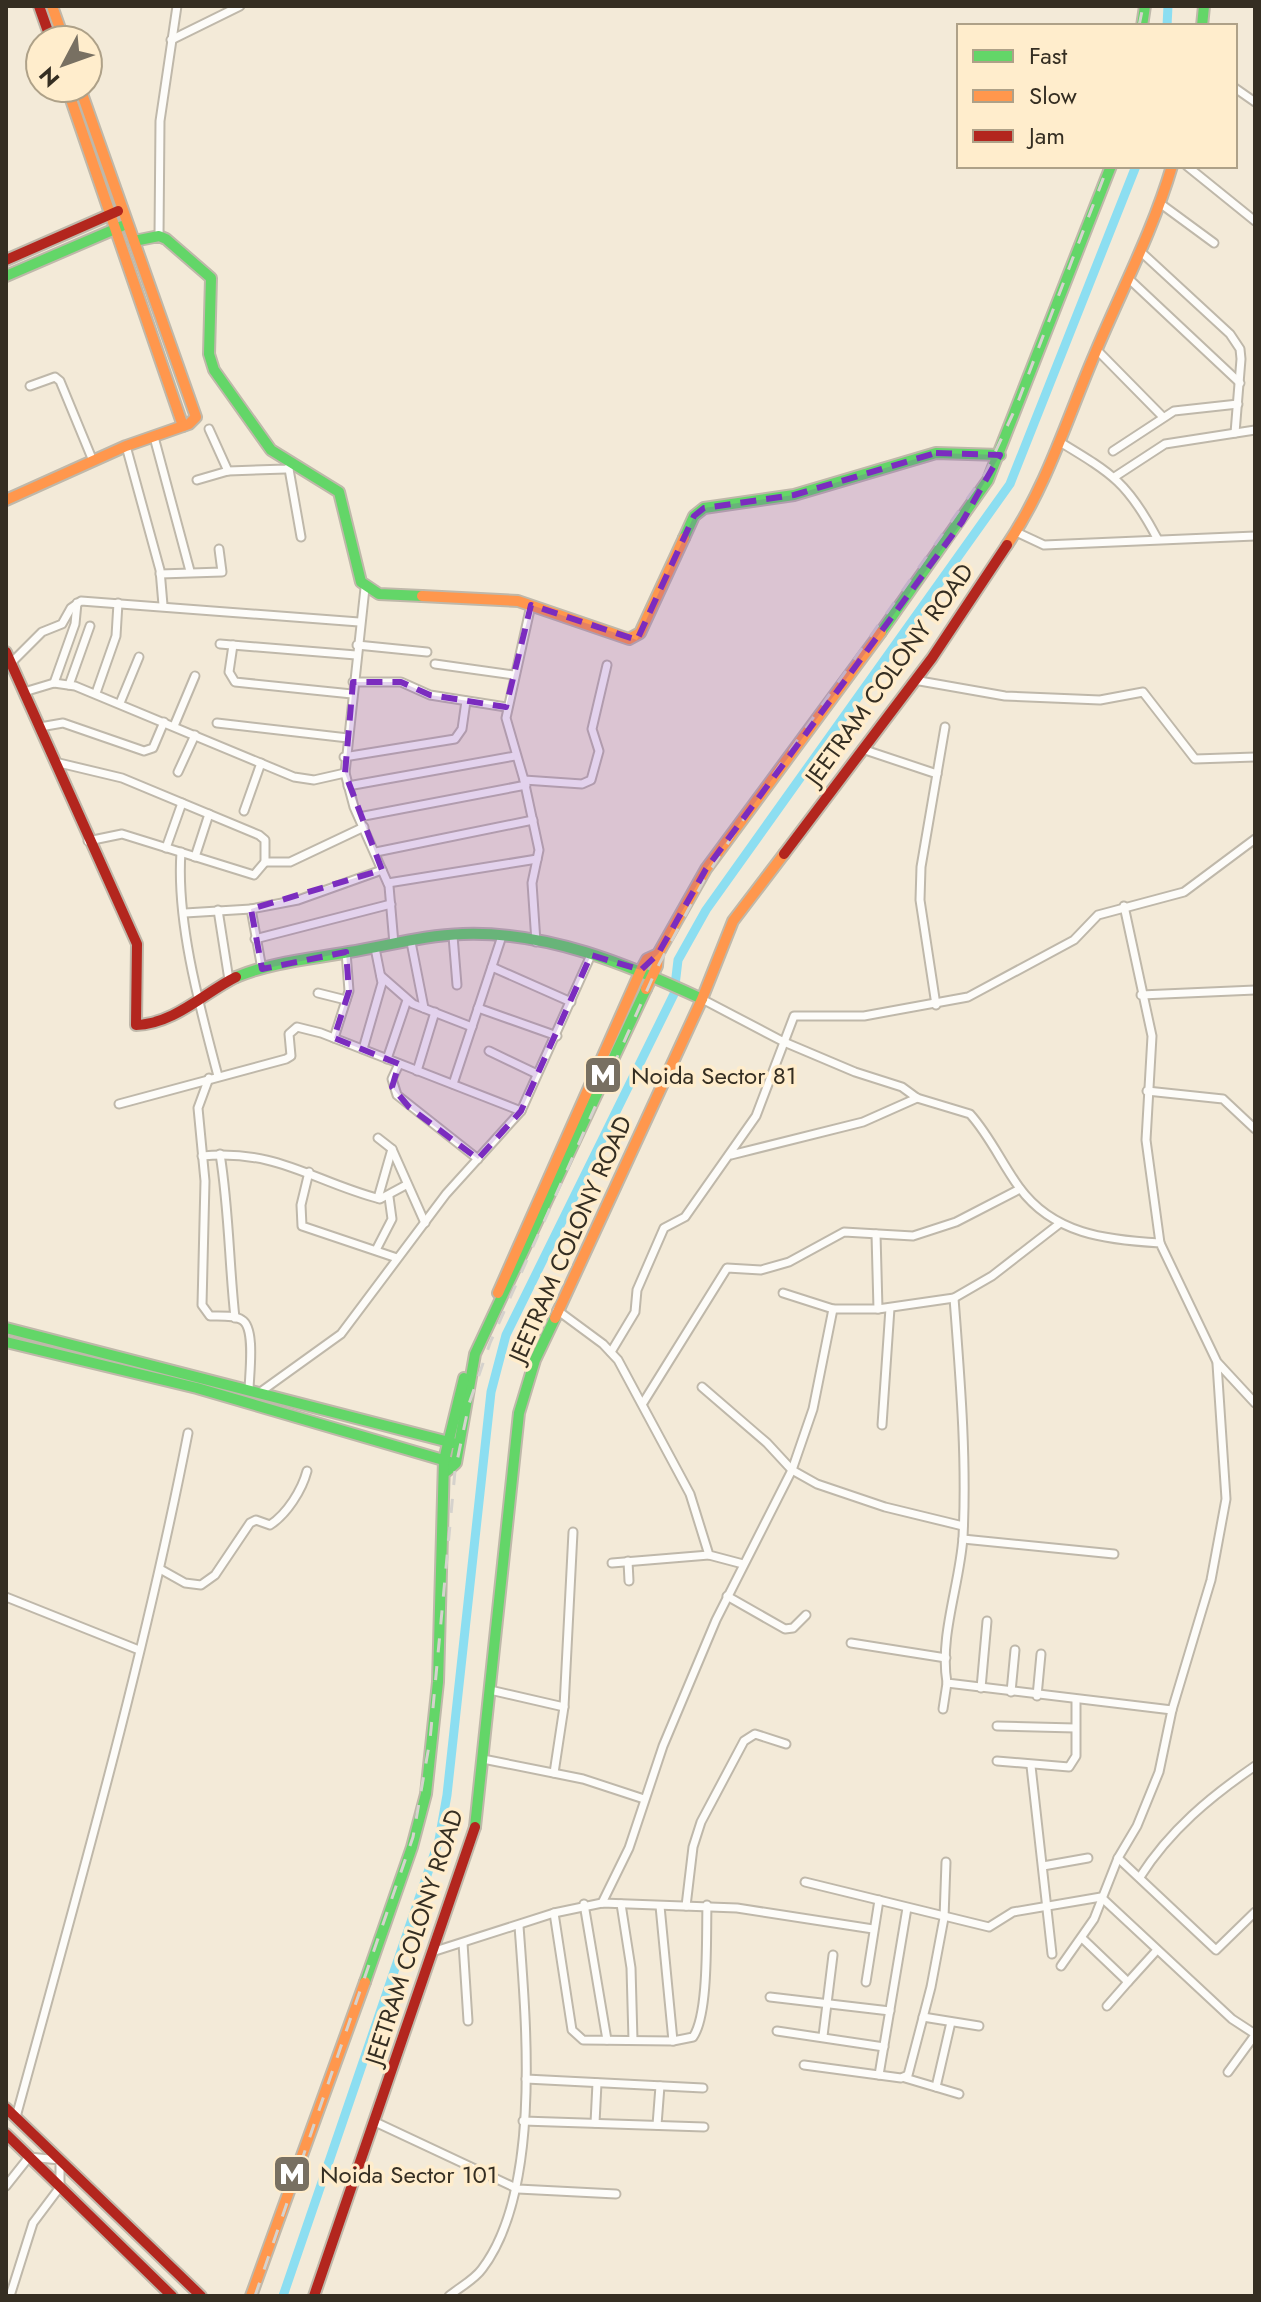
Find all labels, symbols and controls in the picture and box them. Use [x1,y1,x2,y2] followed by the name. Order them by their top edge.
[24,24,104,104] north arrow
[957,24,1237,168] legend
[1029,38,1067,73] text: Fast
[31,60,67,94] text: N
[1029,78,1077,113] text: Slow
[1026,118,1065,153] text: Jam
[795,556,982,795] street label: JEETRAM COLONY ROAD
[582,1054,624,1096] metro station icon: Noida Sector 81
[631,1058,797,1093] place label: Noida Sector 81
[499,1110,640,1371] street label: JEETRAM COLONY ROAD
[355,1805,472,2072] street label: JEETRAM COLONY ROAD
[271,2153,313,2195] metro station icon: Noida Sector 101
[320,2157,498,2192] place label: Noida Sector 101

